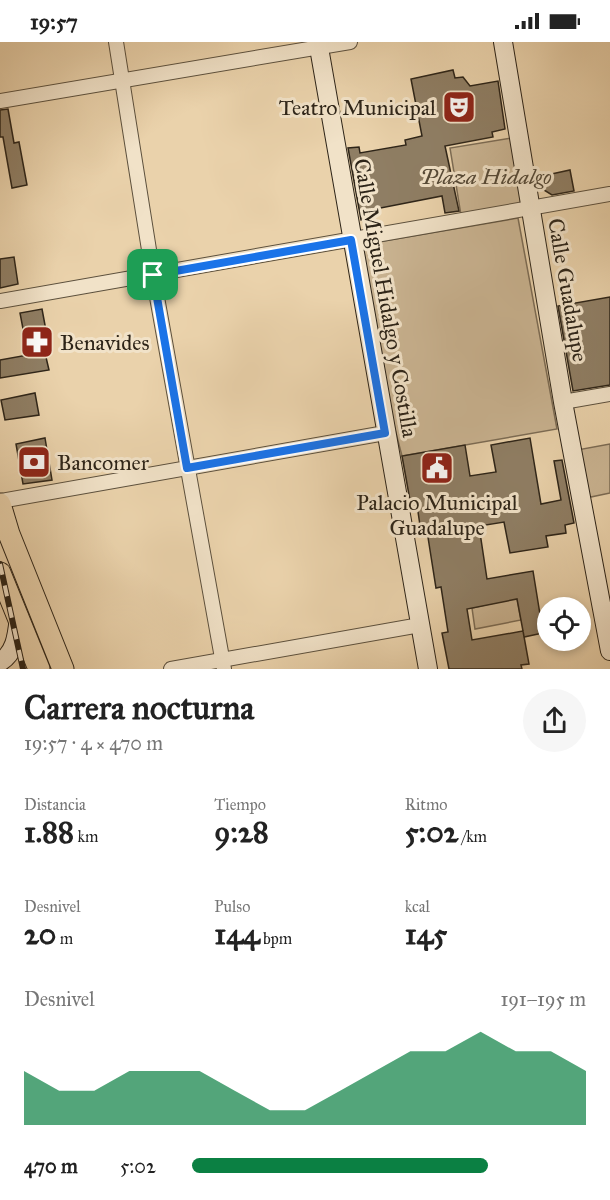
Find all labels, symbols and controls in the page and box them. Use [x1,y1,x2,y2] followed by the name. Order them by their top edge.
[30,8,78,35] text: 19:57
[441,89,477,125] theatre icon: Teatro Municipal
[279,94,436,121] place label: Teatro Municipal
[348,156,424,440] street label: Calle Miguel Hidalgo y Costilla
[420,163,552,190] park label: Plaza Hidalgo
[542,216,594,364] street label: Calle Guadalupe
[127,249,178,300] pin
[136,258,169,291] icon: arrive
[19,324,55,360] pharmacy icon: Benavides
[60,329,150,356] place label: Benavides
[16,444,52,480] bank icon: Bancomer
[57,449,150,476] place label: Bancomer
[419,450,455,486] public building icon: Palacio Municipal Guadalupe
[356,489,518,541] place label: Palacio Municipal Guadalupe
[537,597,591,651] map controls
[537,597,591,651] button: locate
[24,688,254,728] text: Carrera nocturna
[523,689,586,752] button: share
[24,731,163,755] text: 19:57 · 4 × 470 m
[24,795,86,814] text: Distancia
[214,795,266,814] text: Tiempo
[405,795,447,814] text: Ritmo
[24,814,74,850] text: 1.88
[214,814,269,850] text: 9:28
[405,814,458,850] text: 5:02
[74,827,98,846] text: km
[458,827,487,846] text: /km
[24,897,80,916] text: Desnivel
[214,897,250,916] text: Pulso
[405,897,430,916] text: kcal
[24,916,56,952] text: 20
[214,916,260,952] text: 144
[405,916,447,952] text: 145
[56,929,73,948] text: m
[260,929,292,948] text: bpm
[24,987,95,1011] text: Desnivel
[500,987,586,1011] text: 191–195 m
[24,1154,78,1178] text: 470 m
[120,1154,156,1178] text: 5:02

